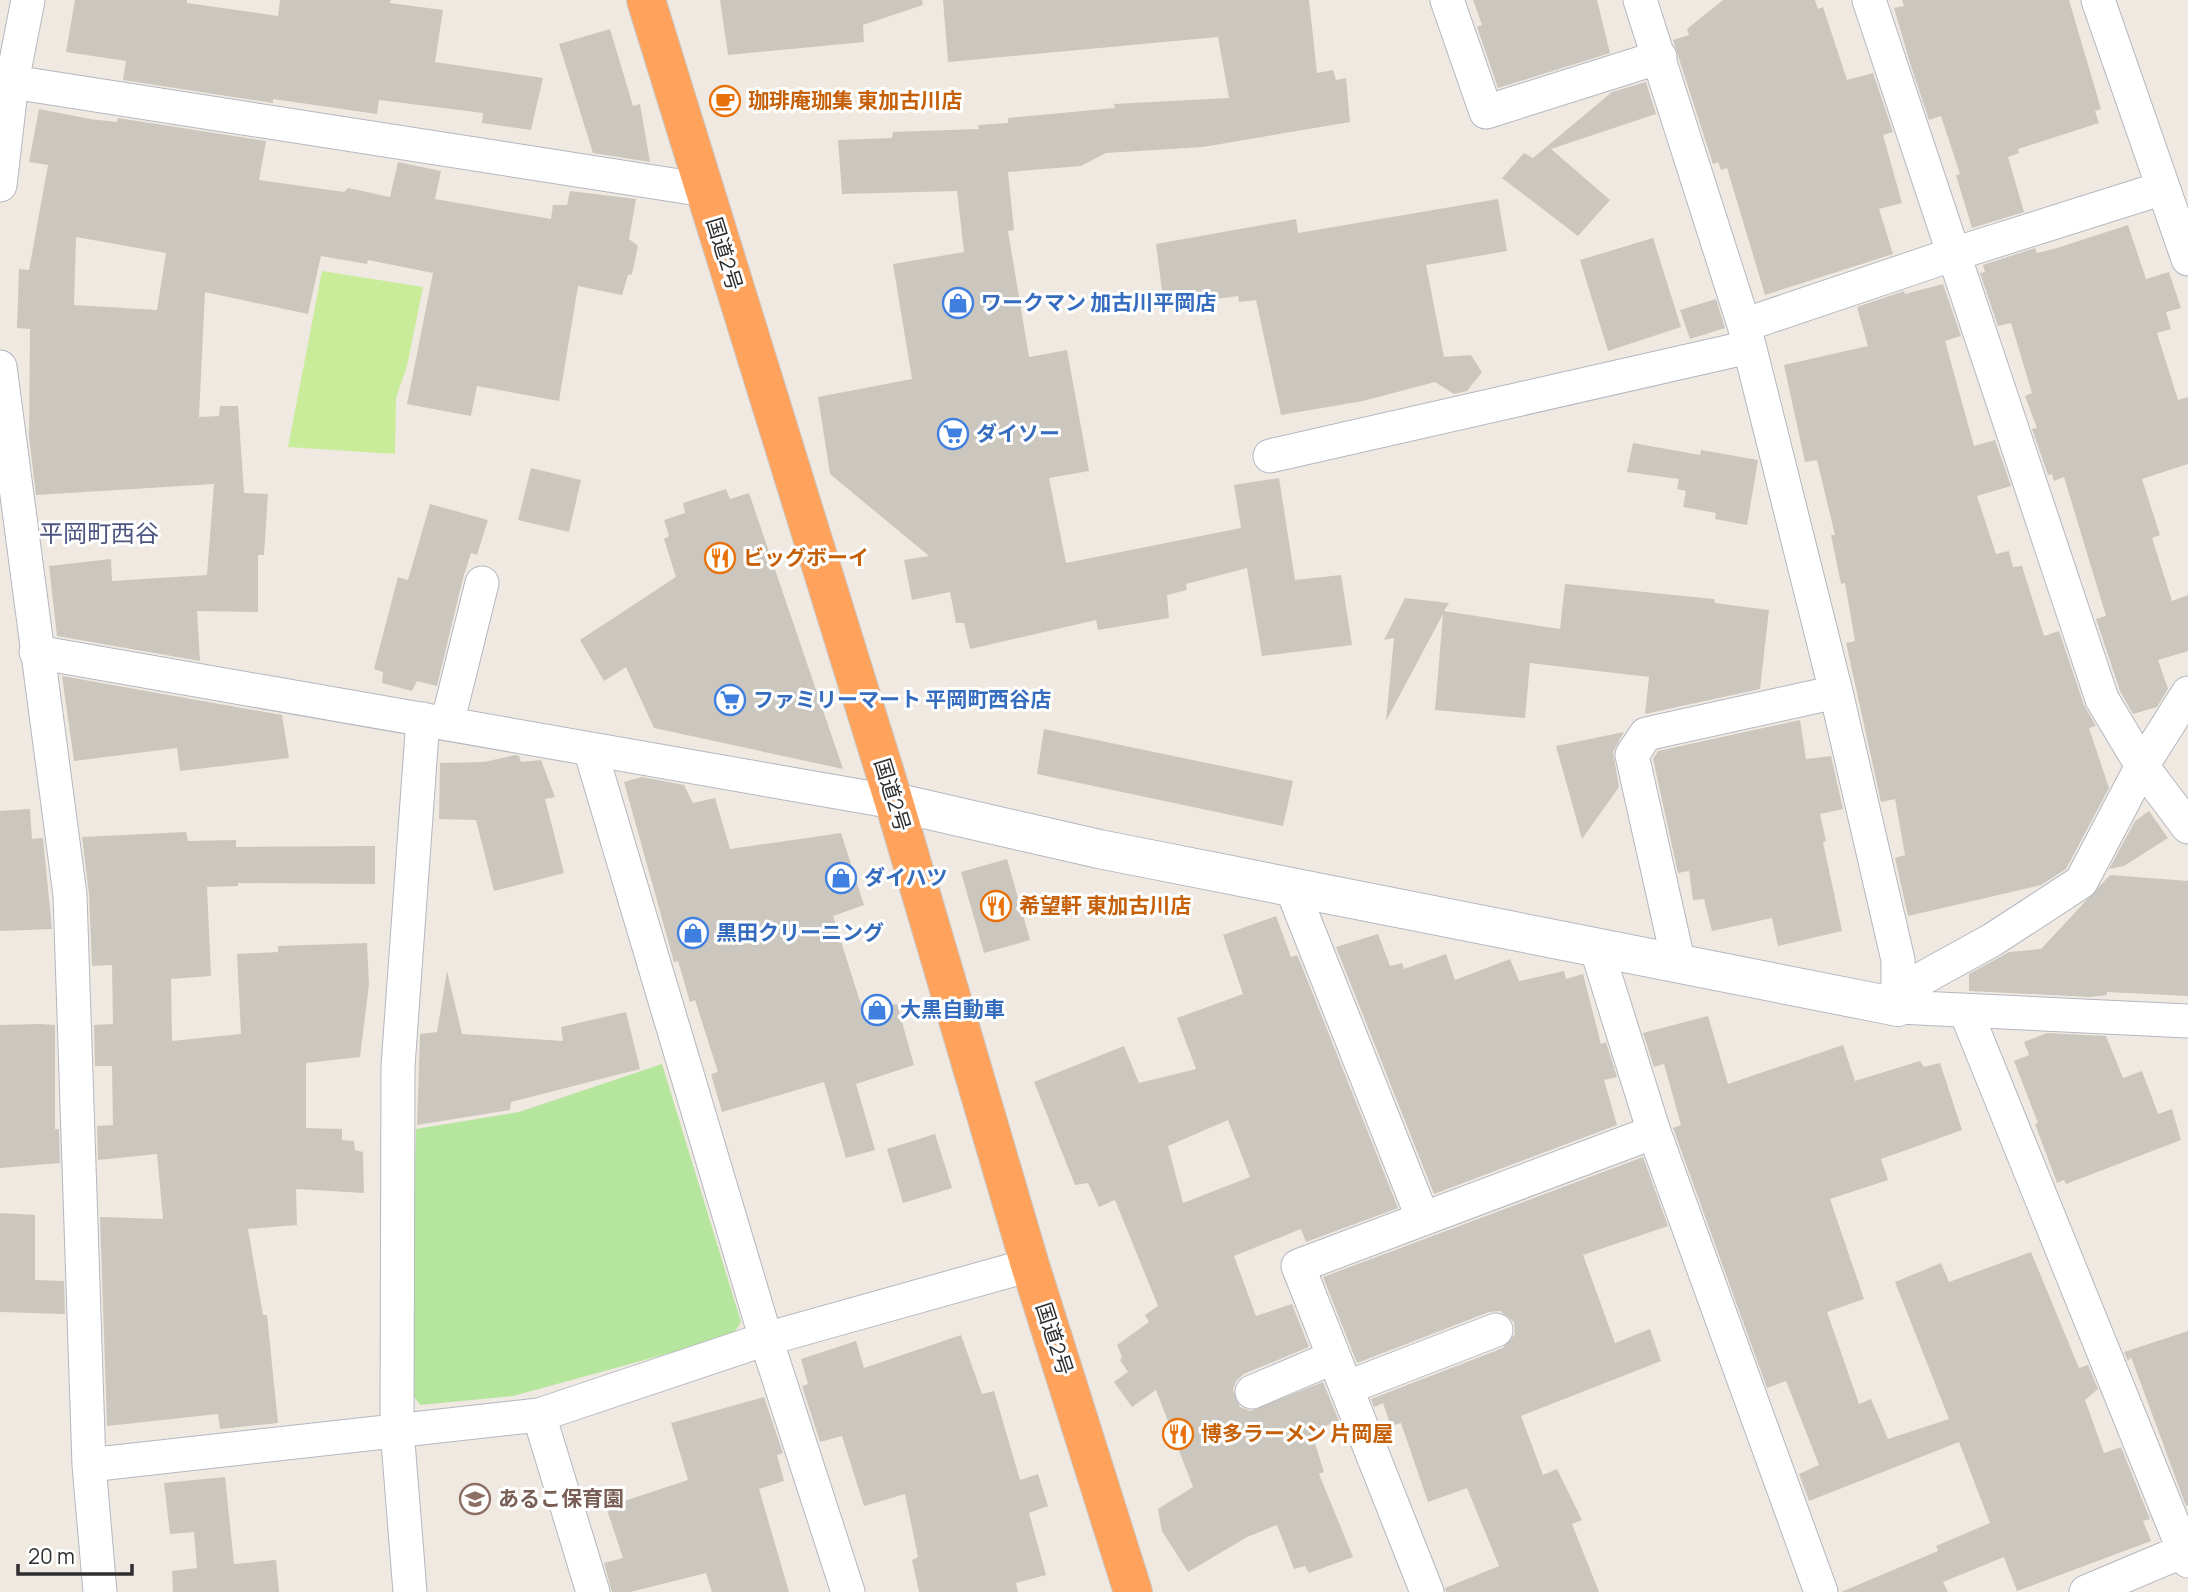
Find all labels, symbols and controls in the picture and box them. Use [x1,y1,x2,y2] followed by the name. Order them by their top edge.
[708,84,742,118] cafe icon: 珈琲庵珈集 東加古川店
[748,86,962,114] place label: 珈琲庵珈集 東加古川店
[701,214,749,294] street label: 国道2号
[941,286,975,320] shop icon: ワークマン 加古川平岡店
[981,288,1216,316] place label: ワークマン 加古川平岡店
[936,417,970,451] supermarket icon: ダイソー
[976,419,1060,447] place label: ダイソー
[39,516,159,549] district label: 平岡町西谷
[703,541,737,575] restaurant icon: ビッグボーイ
[743,543,869,571] place label: ビッグボーイ
[713,683,747,717] supermarket icon: ファミリーマート 平岡町西谷店
[753,685,1051,713] place label: ファミリーマート 平岡町西谷店
[869,755,917,835] street label: 国道2号
[824,861,858,895] shop icon: ダイハツ
[864,863,948,891] place label: ダイハツ
[979,889,1013,923] restaurant icon: 希望軒 東加古川店
[1019,891,1191,919] place label: 希望軒 東加古川店
[676,916,710,950] shop icon: 黒田クリーニング
[716,918,884,946] place label: 黒田クリーニング
[860,993,894,1027] shop icon: 大黒自動車
[900,995,1005,1023] place label: 大黒自動車
[1030,1299,1080,1379] street label: 国道2号
[1161,1417,1195,1451] restaurant icon: 博多ラーメン 片岡屋
[1201,1419,1393,1447] place label: 博多ラーメン 片岡屋
[458,1482,492,1516] school or university icon: あるこ保育園
[498,1484,624,1512] place label: あるこ保育園
[18,1532,131,1576] scale bar
[28,1542,75,1570] text: 20 m

